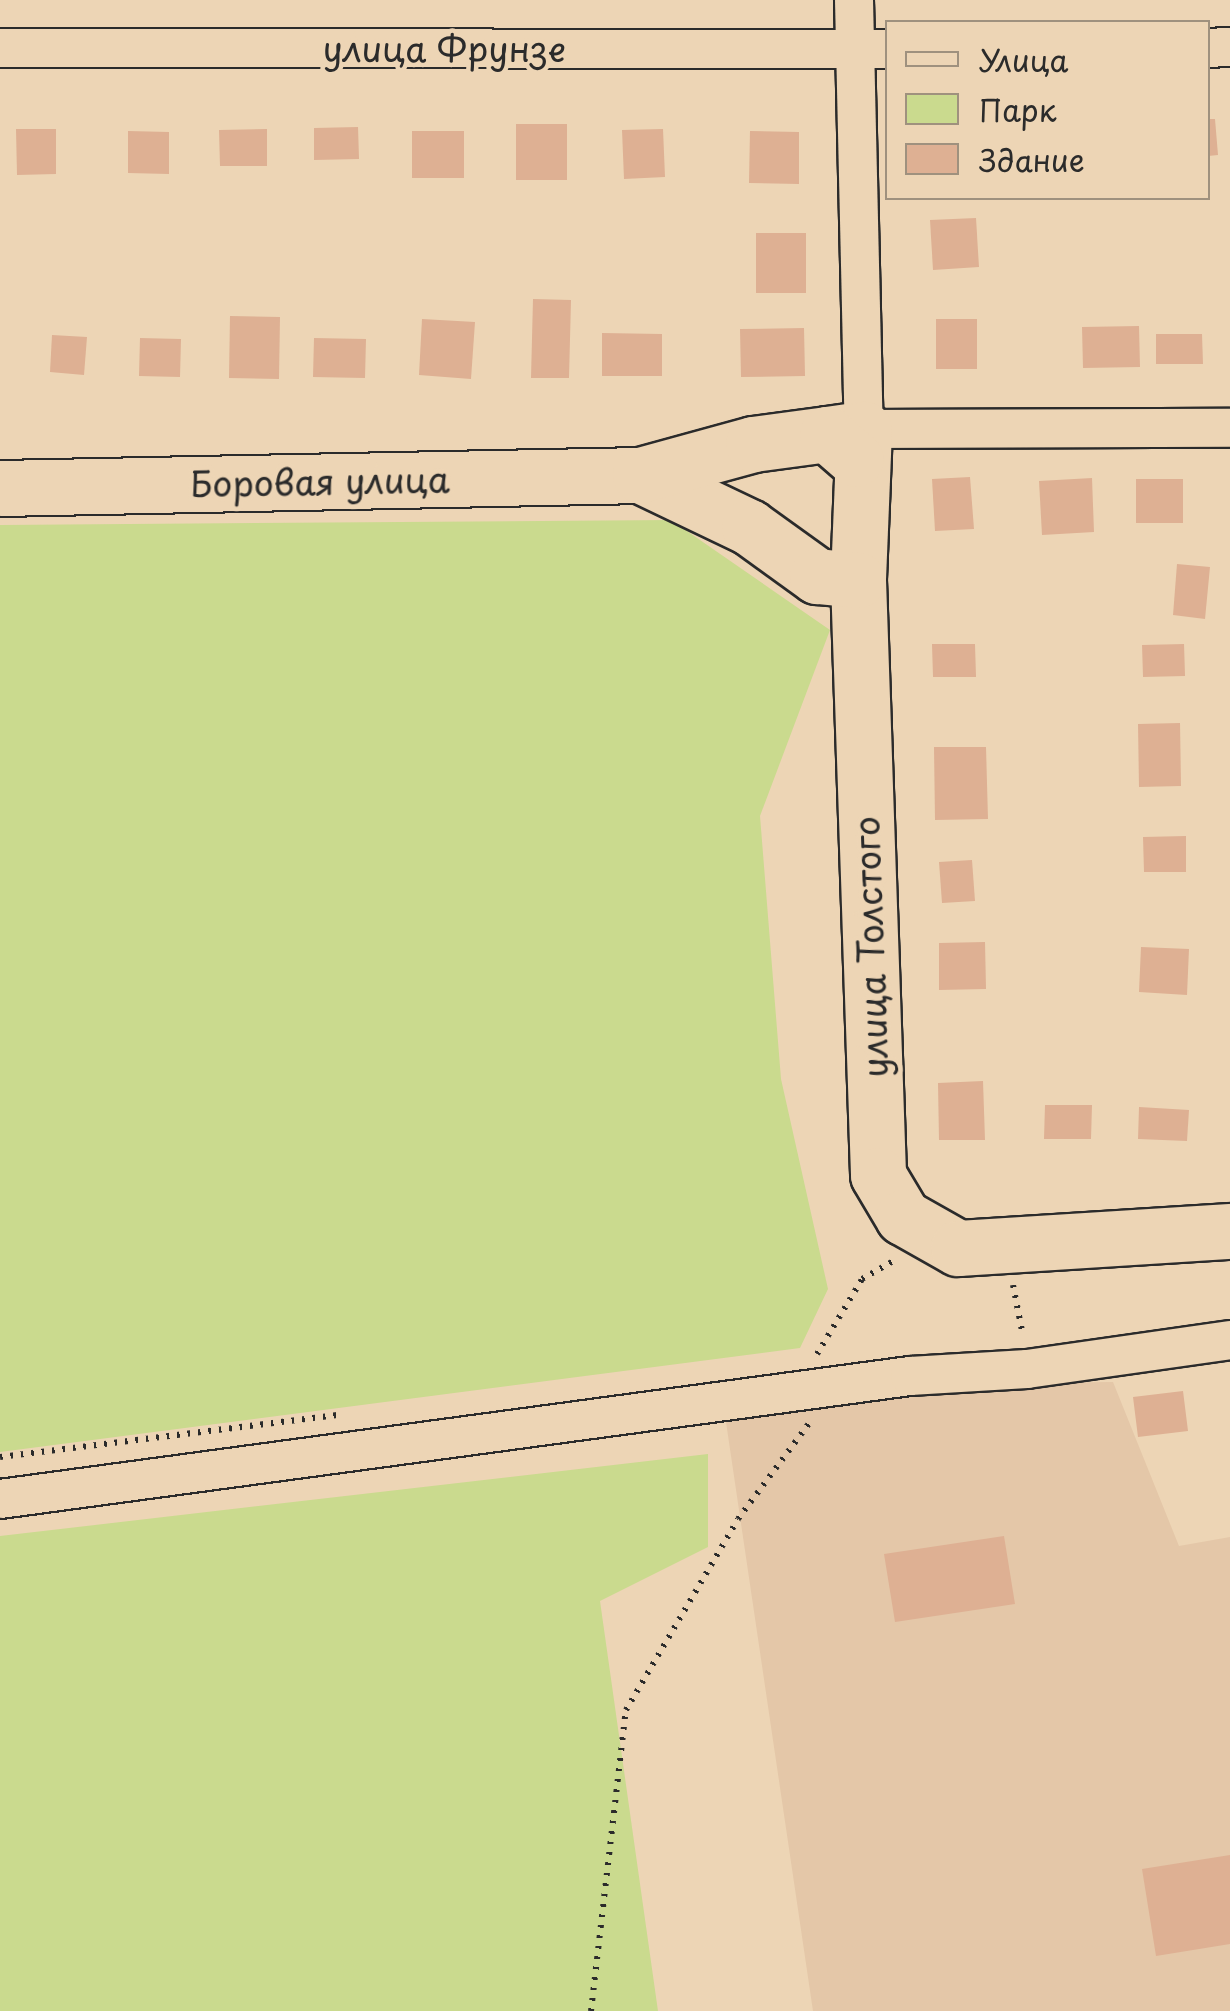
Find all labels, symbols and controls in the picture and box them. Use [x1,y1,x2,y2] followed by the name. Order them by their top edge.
[885,20,1210,200] legend
[322,27,566,69] street label: улица Фрунзе
[979,37,1068,82] text: Улица
[979,87,1056,132] text: Парк
[979,137,1085,182] text: Здание
[189,458,451,504] street label: Боровая улица
[844,814,896,1080] street label: улица Толстого

